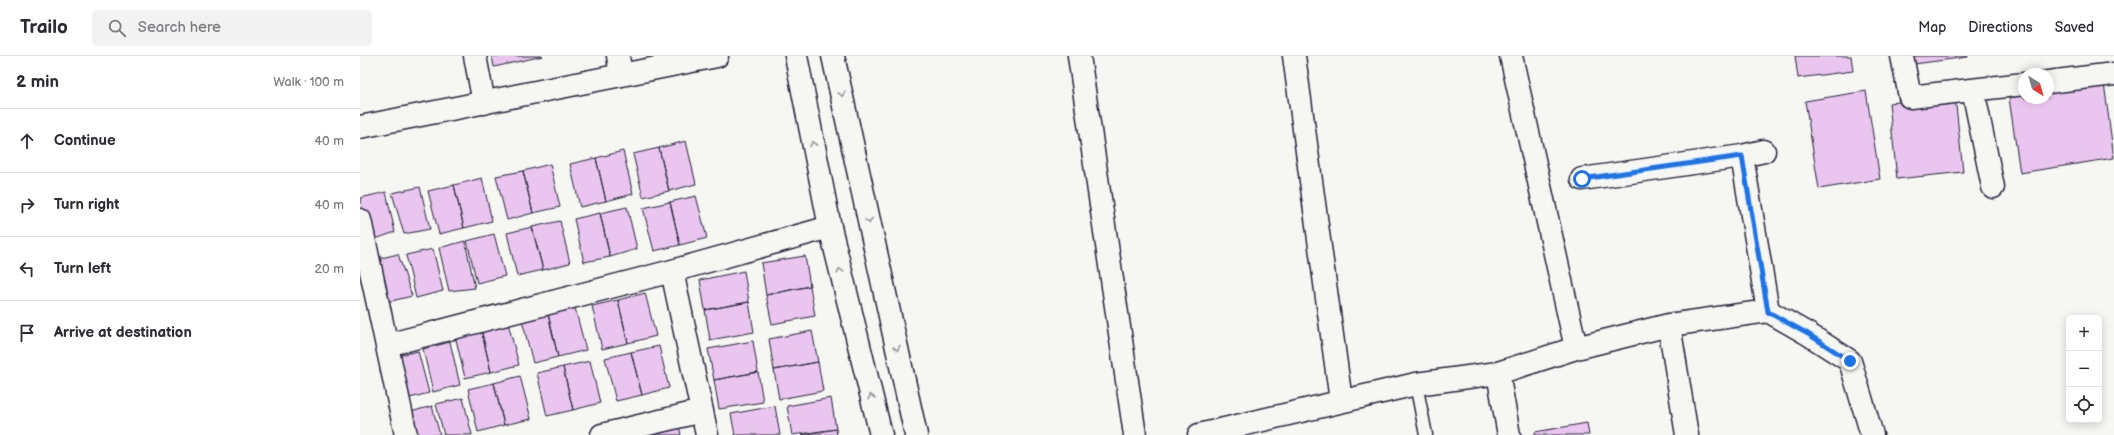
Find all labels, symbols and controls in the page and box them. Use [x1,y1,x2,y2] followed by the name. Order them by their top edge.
[92,10,372,46] search box
[20,16,68,39] text: Trailo
[106,17,128,39] icon: search
[138,18,221,37] text: Search here
[1918,19,1946,36] text: Map
[1968,19,2033,36] text: Directions
[2055,19,2094,36] text: Saved
[2018,68,2054,104] north arrow
[16,72,59,92] text: 2 min
[273,74,344,90] text: Walk · 100 m
[837,91,845,97] one-way arrow
[16,130,38,152] icon: ahead
[54,131,116,150] text: Continue
[314,133,344,149] text: 40 m
[809,141,818,147] one-way arrow
[1573,170,1591,188] route start
[16,194,38,216] icon: right
[54,195,119,214] text: Turn right
[314,197,344,213] text: 40 m
[865,218,873,224] one-way arrow
[16,258,38,280] icon: left
[54,259,111,278] text: Turn left
[314,261,344,277] text: 20 m
[837,268,845,274] one-way arrow
[2066,315,2102,423] map controls
[2066,315,2102,351] button: +
[16,322,38,344] icon: arrive
[54,323,192,342] text: Arrive at destination
[893,345,901,351] one-way arrow
[2066,351,2102,387] button: −
[1841,352,1859,370] route end
[2066,387,2102,423] button: locate
[868,394,876,400] one-way arrow

